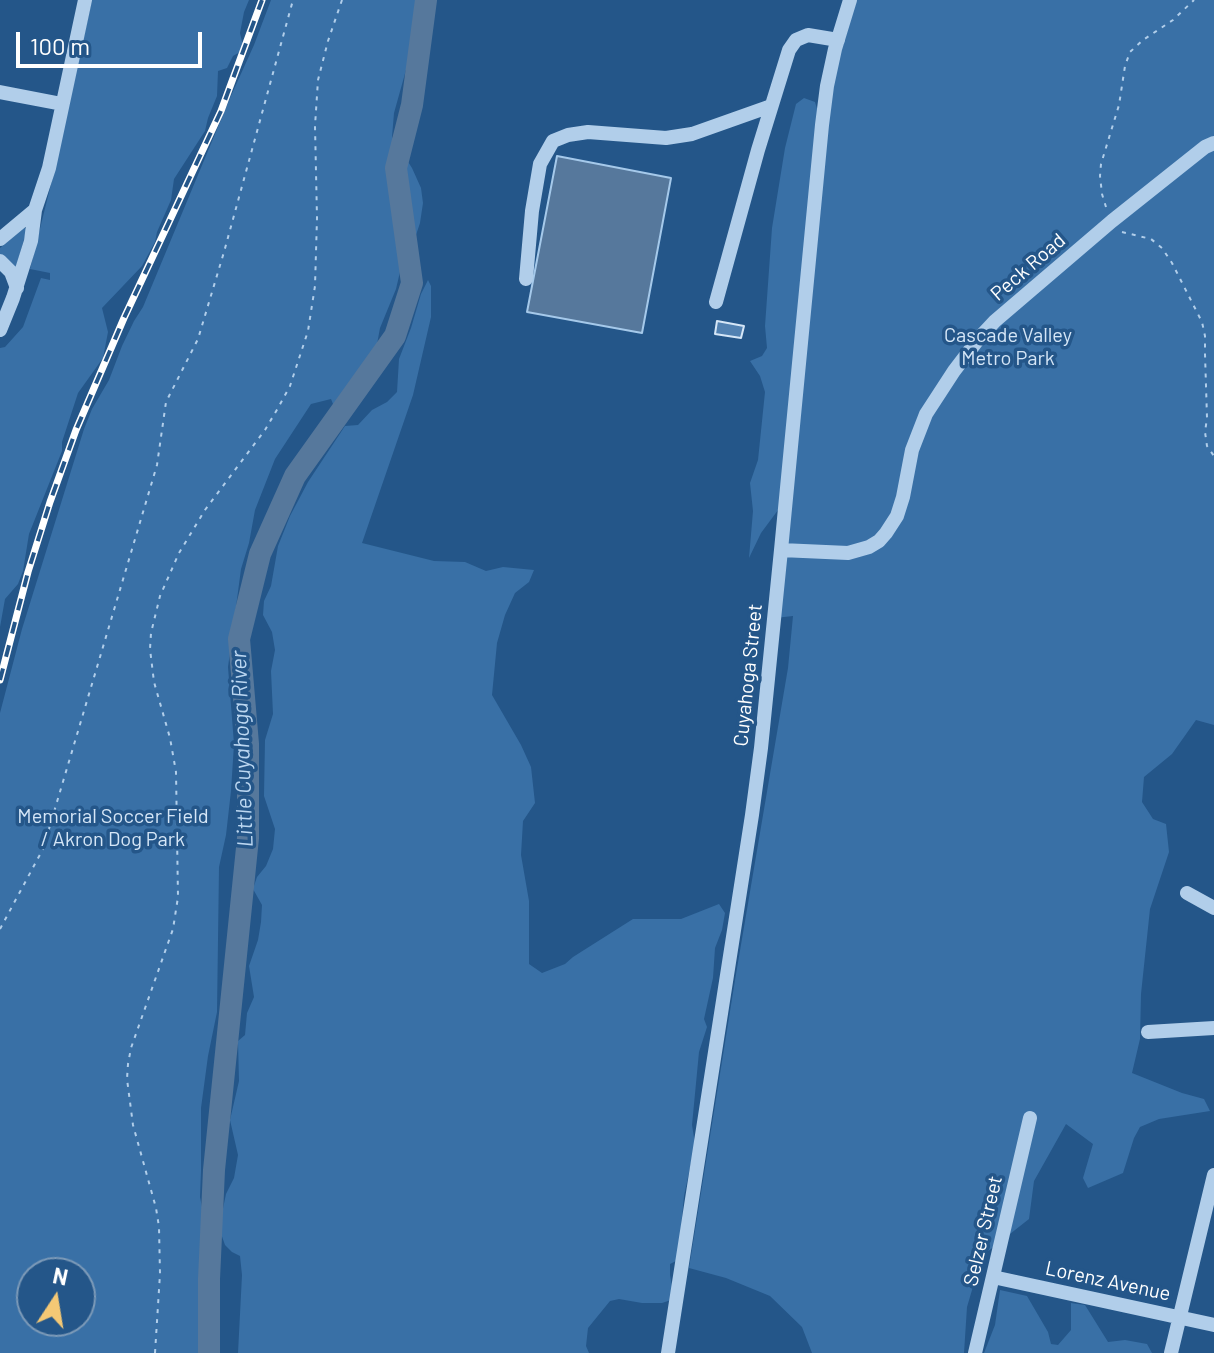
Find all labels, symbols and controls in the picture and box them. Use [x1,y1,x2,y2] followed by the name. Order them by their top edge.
[20,16,206,66] scale bar
[30,31,90,60] text: 100 m
[986,228,1070,306] street label: Peck Road
[944,323,1072,370] park label: Cascade Valley Metro Park
[729,603,767,747] street label: Cuyahoga Street
[225,650,259,848] water label: Little Cuyahoga River
[17,804,209,851] park label: Memorial Soccer Field / Akron Dog Park
[959,1174,1007,1288] street label: Selzer Street
[1043,1256,1173,1306] street label: Lorenz Avenue
[16,1257,96,1337] north arrow
[51,1261,70,1290] text: N

